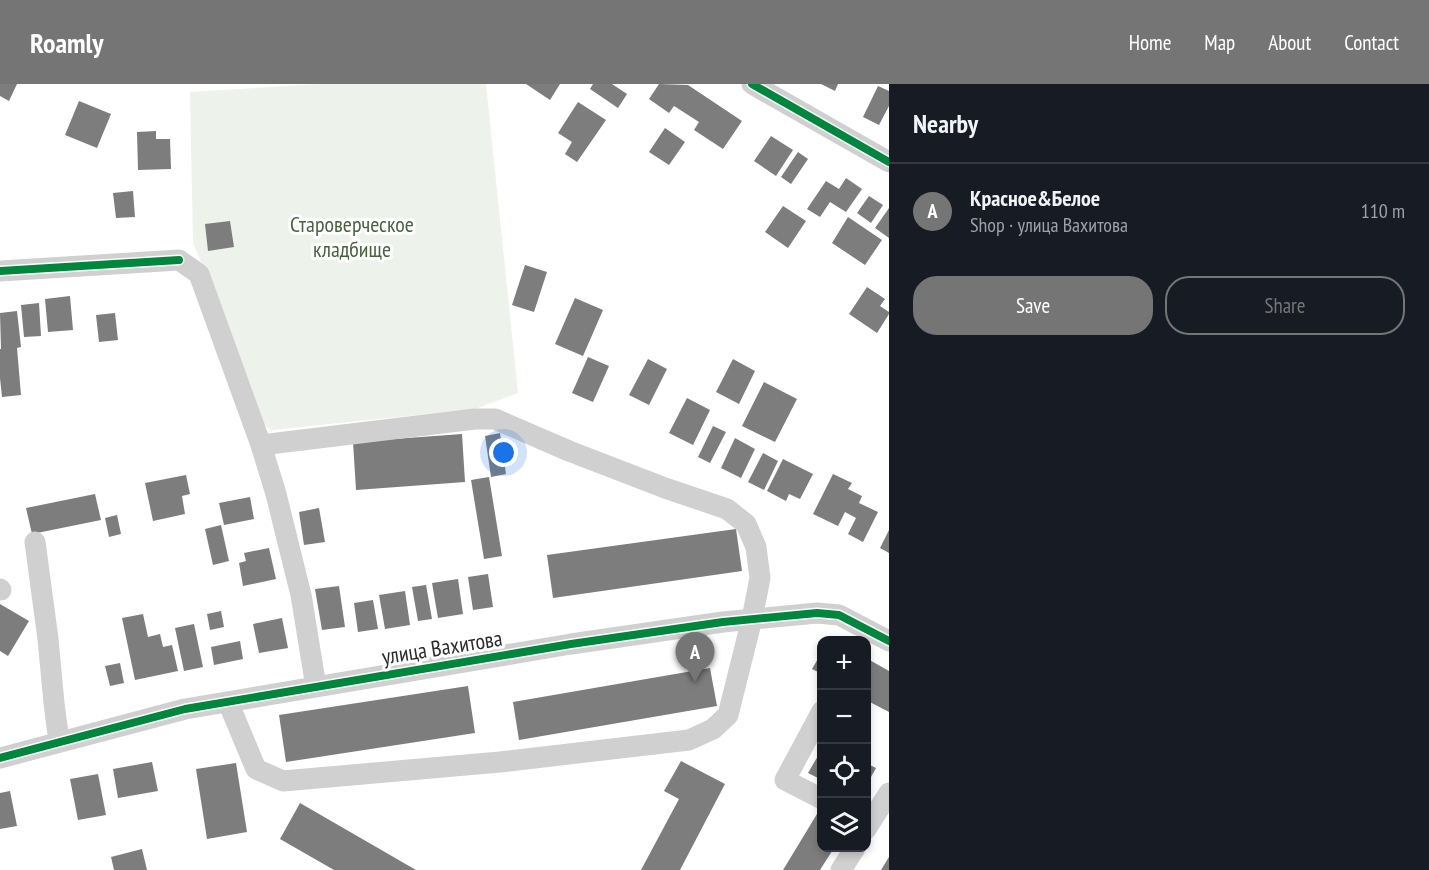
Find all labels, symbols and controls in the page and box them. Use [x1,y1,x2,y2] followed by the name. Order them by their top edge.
[30,24,104,61] text: Roamly
[1129,29,1171,56] text: Home
[1204,29,1235,56] text: Map
[1268,29,1311,56] text: About
[1344,29,1399,56] text: Contact
[913,107,978,140] text: Nearby
[970,184,1100,212] text: Красное&Белое
[927,198,938,224] text: A
[1361,198,1405,224] text: 110 m
[290,210,414,263] park label: Староверческое кладбище
[970,212,1128,238] text: Shop · улица Вахитова
[913,276,1153,335] button: Save
[1165,276,1405,335] button: Share
[489,438,518,467] your location
[380,624,504,670] street label: улица Вахитова
[676,632,714,682] pin: A
[817,636,871,852] map controls
[817,636,871,690] button: +
[817,690,871,744] button: −
[817,744,871,798] button: locate
[817,798,871,852] button: layers

